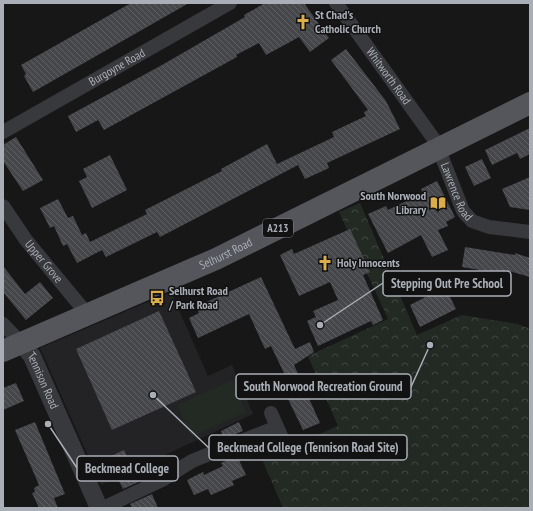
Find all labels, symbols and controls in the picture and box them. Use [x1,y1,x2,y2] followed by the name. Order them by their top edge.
[315,7,381,36] place label: St Chad's Catholic Church
[294,13,312,31] church icon: St Chad's Catholic Church
[363,44,415,107] street label: Whitworth Road
[86,45,147,89] street label: Burgoyne Road
[438,160,476,224] street label: Lawrence Road
[360,188,426,217] place label: South Norwood Library
[429,194,447,212] library icon: South Norwood Library
[263,219,293,237] road number: A213
[197,234,255,272] street label: Selhurst Road
[22,237,66,286] street label: Upper Grove
[316,254,334,272] church icon: Holy Innocents
[337,255,400,270] place label: Holy Innocents
[383,271,511,296] callout: Stepping Out Pre School
[391,275,504,292] text: Stepping Out Pre School
[168,283,228,312] place label: Selhurst Road / Park Road
[148,289,166,307] bus stop icon: Selhurst Road / Park Road
[25,349,62,411] street label: Tennison Road
[236,374,411,399] callout: South Norwood Recreation Ground
[243,378,403,395] text: South Norwood Recreation Ground
[209,435,407,460] callout: Beckmead College (Tennison Road Site)
[217,439,399,456] text: Beckmead College (Tennison Road Site)
[77,456,178,481] callout: Beckmead College
[85,460,170,477] text: Beckmead College

